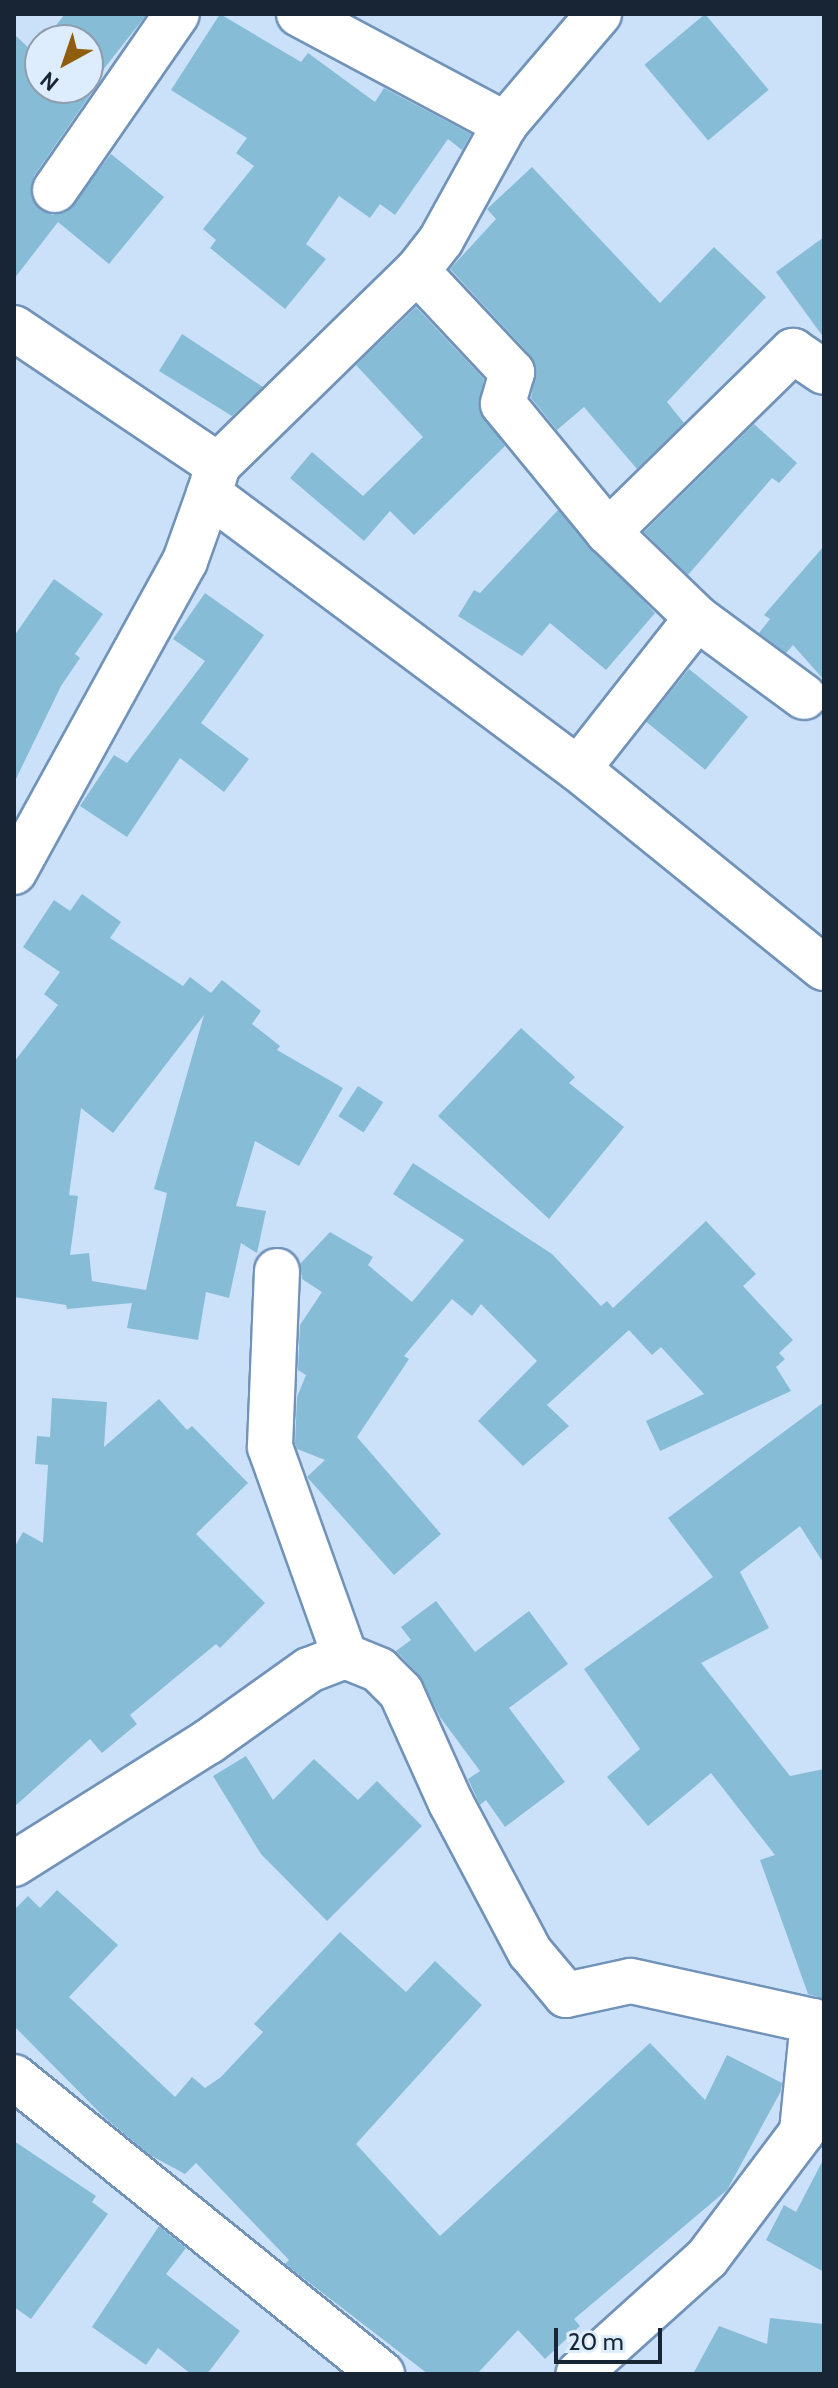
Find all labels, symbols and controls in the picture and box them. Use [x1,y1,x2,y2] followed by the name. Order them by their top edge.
[24,24,104,104] north arrow
[35,66,64,97] text: N
[558,2312,666,2362] scale bar
[568,2327,624,2356] text: 20 m

